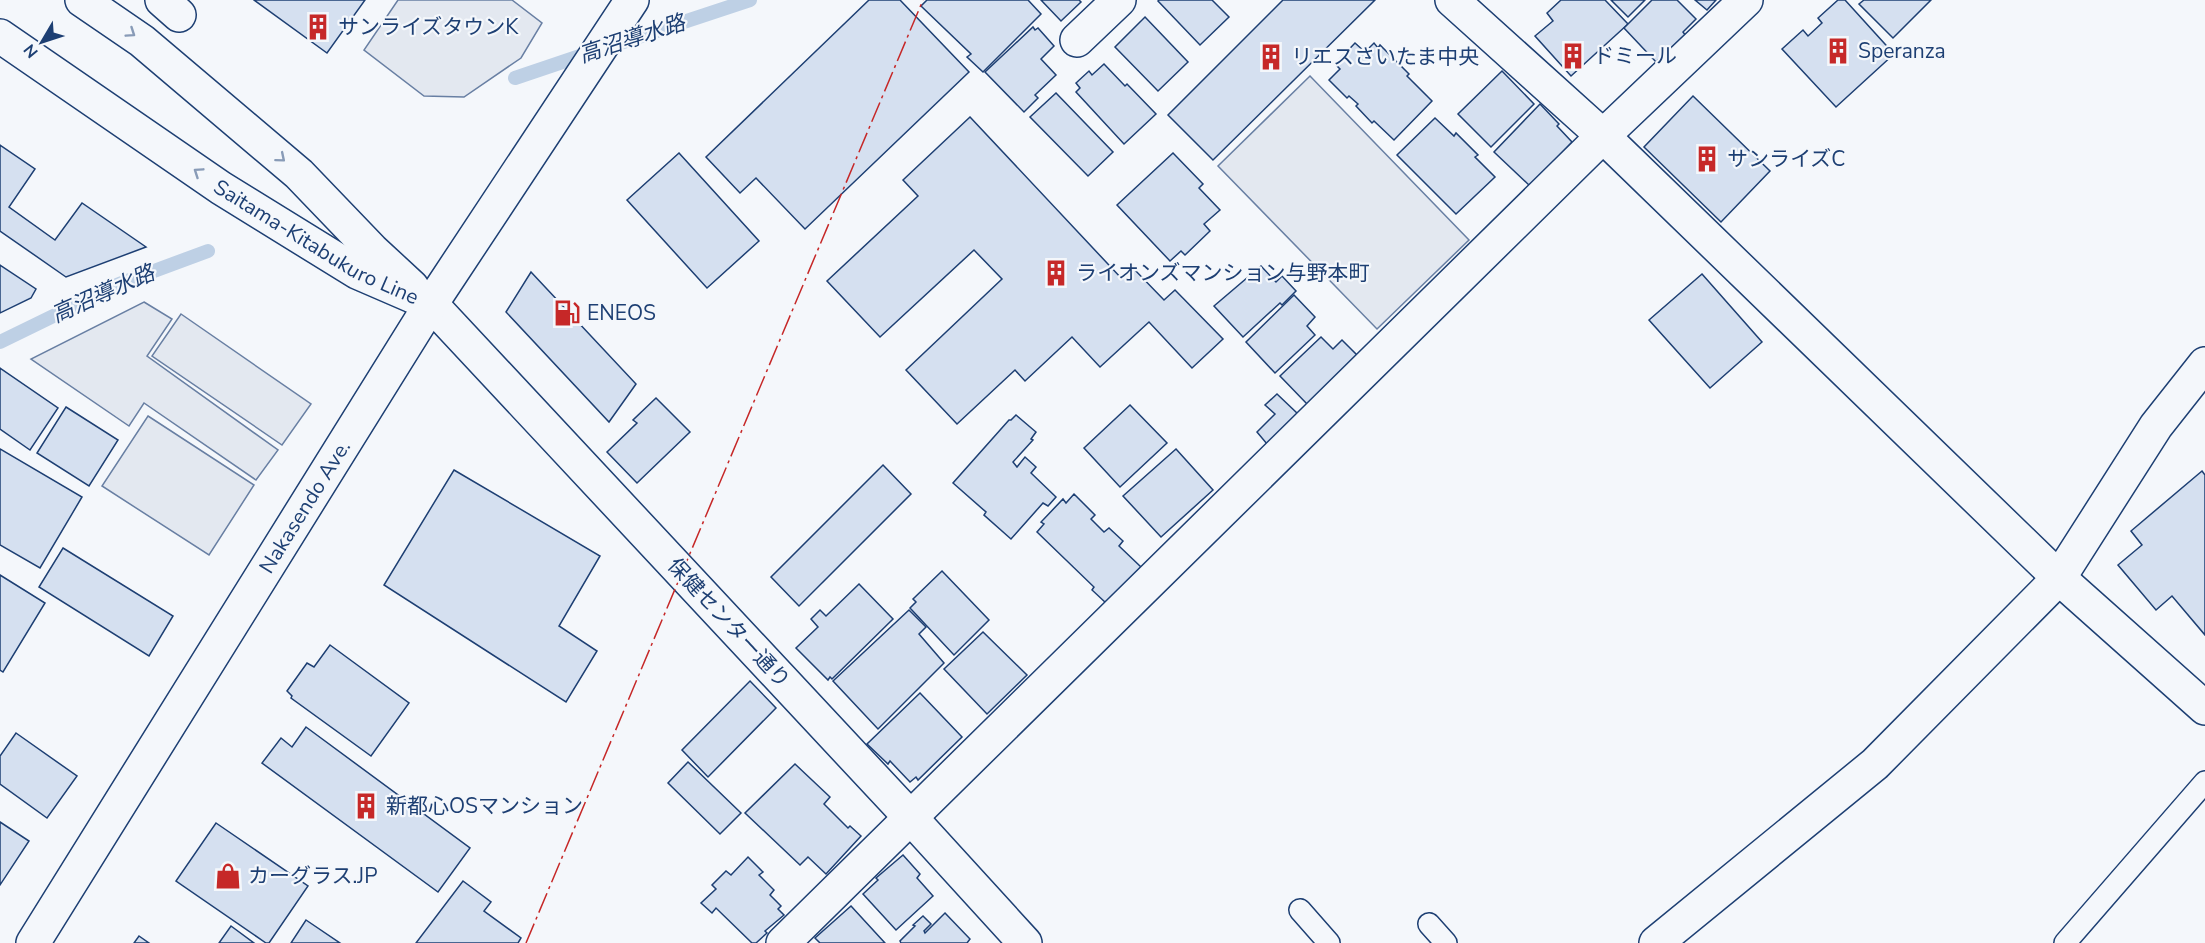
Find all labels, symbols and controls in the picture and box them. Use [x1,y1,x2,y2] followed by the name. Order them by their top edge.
[575,7,691,70] water label: 高沼導水路
[12,12,72,72] north arrow
[303,12,333,42] building icon: サンライズタウンK
[338,13,519,41] place label: サンライズタウンK
[124,26,135,37] one-way arrow
[1823,36,1853,66] building icon: Speranza
[1858,37,1946,65] place label: Speranza
[19,39,43,62] text: N
[1558,41,1588,71] building icon: ドミール
[1256,42,1286,72] building icon: リエスさいたま中央
[1593,42,1677,70] place label: ドミール
[1291,43,1479,71] place label: リエスさいたま中央
[1692,144,1722,174] building icon: サンライズC
[1727,145,1846,173] place label: サンライズC
[274,150,285,161] one-way arrow
[194,168,205,179] one-way arrow
[208,173,423,311] street label: Saitama-Kitabukuro Line
[47,257,161,330] water label: 高沼導水路
[1041,258,1071,288] building icon: ライオンズマンション与野本町
[1076,259,1370,287] place label: ライオンズマンション与野本町
[552,298,582,328] fuel station icon: ENEOS
[587,299,656,327] place label: ENEOS
[253,435,357,579] street label: Nakasendo Ave.
[661,552,797,694] street label: 保健センター通り
[351,791,381,821] building icon: 新都心OSマンション
[386,792,583,820] place label: 新都心OSマンション
[213,861,243,891] shop icon: カーグラス.JP
[248,862,377,890] place label: カーグラス.JP

